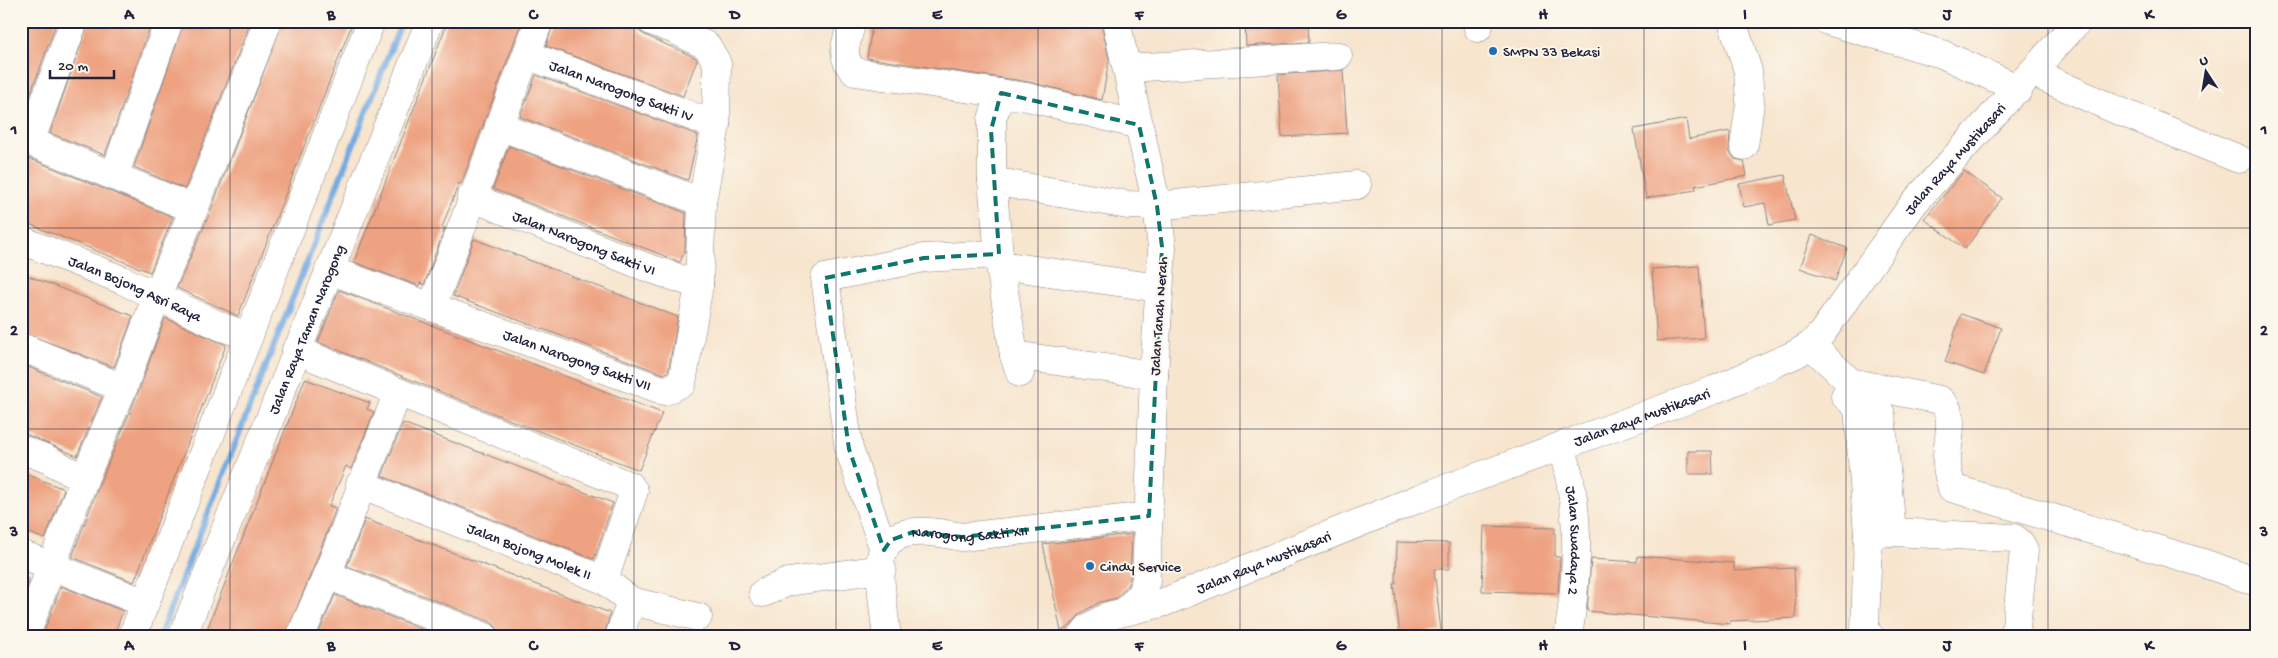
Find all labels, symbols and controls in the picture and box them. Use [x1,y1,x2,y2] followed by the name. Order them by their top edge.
[123,7,135,26] text: A
[326,7,336,26] text: B
[528,7,539,26] text: C
[728,7,741,26] text: D
[932,7,943,26] text: E
[1134,7,1145,26] text: F
[1336,7,1347,26] text: G
[1538,7,1548,26] text: H
[1743,7,1747,26] text: I
[1942,7,1953,26] text: J
[2144,7,2156,26] text: K
[1503,44,1600,62] place label: SMPN 33 Bekasi
[1487,45,1499,57] marker: SMPN 33 Bekasi
[50,48,114,80] scale bar
[2180,48,2230,98] north arrow
[2198,53,2210,71] text: U
[546,57,696,127] street label: Jalan Narogong Sakti IV
[58,58,88,76] text: 20 m
[1902,100,2011,219] street label: Jalan Raya Mustikasari
[10,122,17,141] text: 1
[2260,122,2267,141] text: 1
[509,208,657,281] street label: Jalan Narogong Sakti VI
[266,242,350,417] street label: Jalan Raya Taman Narogong
[65,253,205,327] street label: Jalan Bojong Asri Raya
[1147,256,1173,376] street label: Jalan Tanah Nerah
[10,323,18,342] text: 2
[2260,323,2268,342] text: 2
[500,326,653,396] street label: Jalan Narogong Sakti VII
[1572,385,1713,452] street label: Jalan Raya Mustikasari
[1560,485,1583,596] street label: Jalan Swadaya 2
[464,520,593,585] street label: Jalan Bojong Molek II
[911,523,1029,548] street label: Narogong Sakti XII
[9,524,18,543] text: 3
[2259,524,2268,543] text: 3
[1194,528,1334,599] street label: Jalan Raya Mustikasari
[1100,559,1181,577] place label: Cindy Service
[1084,560,1096,572] marker: Cindy Service
[123,638,135,657] text: A
[326,638,336,657] text: B
[528,638,539,657] text: C
[728,638,741,657] text: D
[932,638,943,657] text: E
[1134,638,1145,657] text: F
[1336,638,1347,657] text: G
[1538,638,1548,657] text: H
[1743,638,1747,657] text: I
[1942,638,1953,657] text: J
[2144,638,2156,657] text: K

